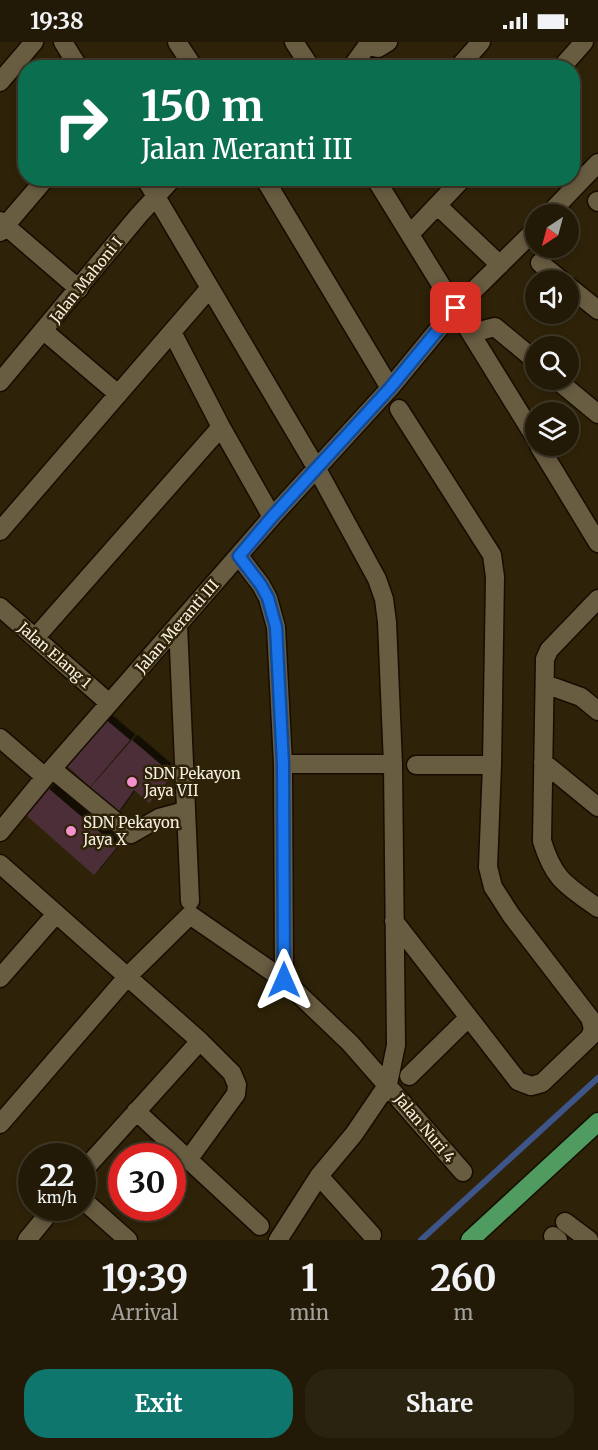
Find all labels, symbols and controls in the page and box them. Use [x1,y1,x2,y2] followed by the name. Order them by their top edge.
[30,7,84,35] text: 19:38
[141,80,263,132] text: 150 m
[42,84,120,162] icon: right
[141,132,352,166] text: Jalan Meranti III
[525,204,579,258] north arrow
[525,204,579,456] map controls
[45,233,126,328] street label: Jalan Mahoni I
[525,270,579,324] button: sound
[430,282,481,333] pin
[439,291,472,324] icon: arrive
[525,336,579,390] button: search
[525,402,579,456] button: layers
[131,575,223,677] street label: Jalan Meranti III
[14,617,96,692] street label: Jalan Elang 1
[143,764,241,800] place label: SDN Pekayon Jaya VII
[125,775,139,789] marker: SDN Pekayon Jaya VII
[82,813,180,849] place label: SDN Pekayon Jaya X
[64,824,78,838] marker: SDN Pekayon Jaya X
[252,948,316,1012] position arrow
[390,1089,459,1166] street label: Jalan Nuri 4
[108,1143,186,1221] speed limit sign: 30
[40,1156,74,1194] text: 22
[37,1188,77,1207] text: km/h
[101,1256,188,1301] text: 19:39
[301,1256,318,1301] text: 1
[430,1256,497,1301] text: 260
[111,1300,178,1325] text: Arrival
[289,1300,329,1325] text: min
[454,1300,473,1325] text: m
[24,1369,293,1438] button: Exit
[305,1369,574,1438] button: Share

